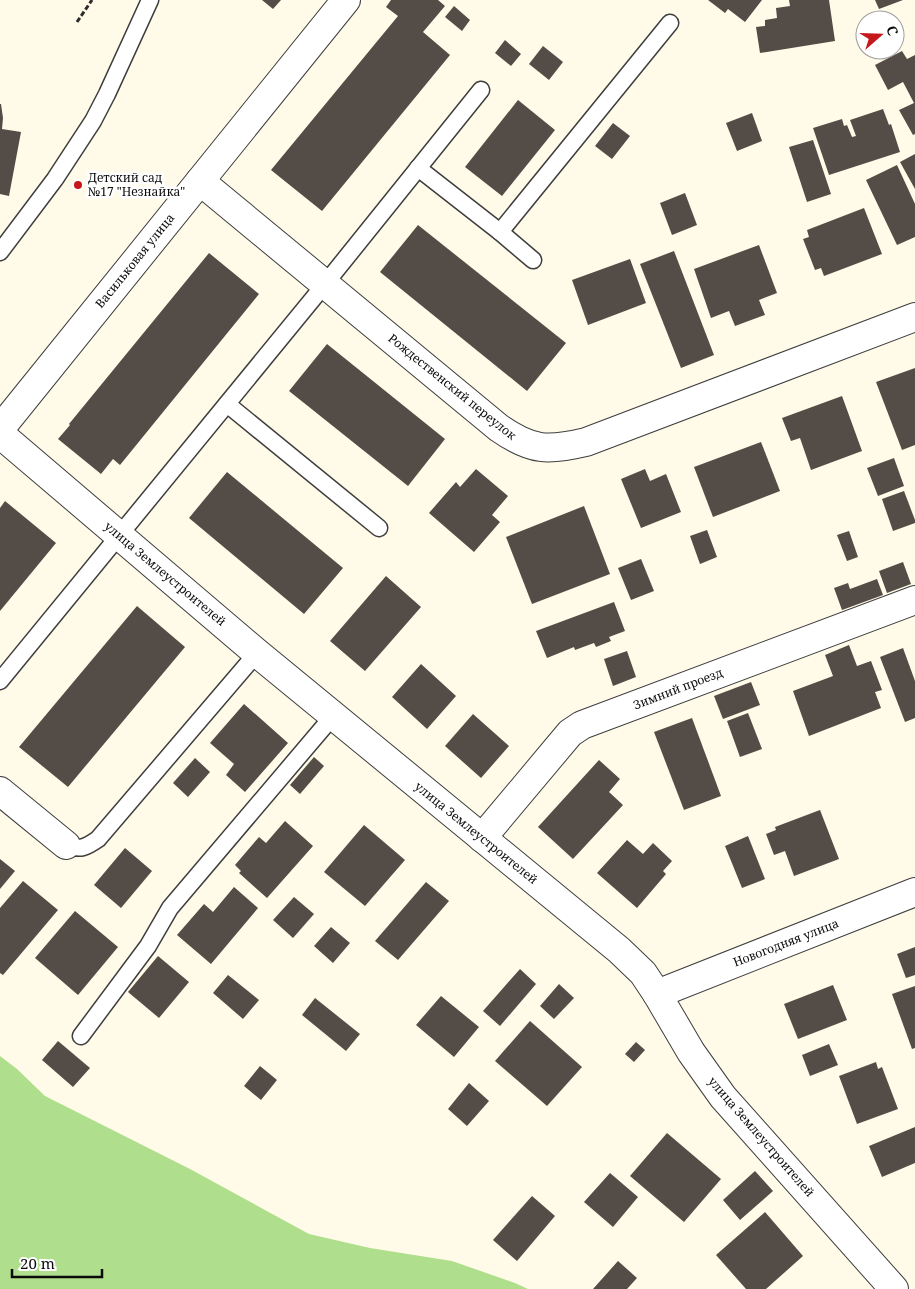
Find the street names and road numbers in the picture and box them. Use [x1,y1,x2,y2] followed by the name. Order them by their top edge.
[91,210,178,312] street label: Васильковая улица
[385,330,521,444] street label: Рождественский переулок
[101,518,230,630] street label: улица Землеустроителей
[631,664,725,713] street label: Зимний проезд
[411,778,541,888] street label: улица Землеустроителей
[730,914,841,971] street label: Новогодняя улица
[704,1073,818,1200] street label: улица Землеустроителей

